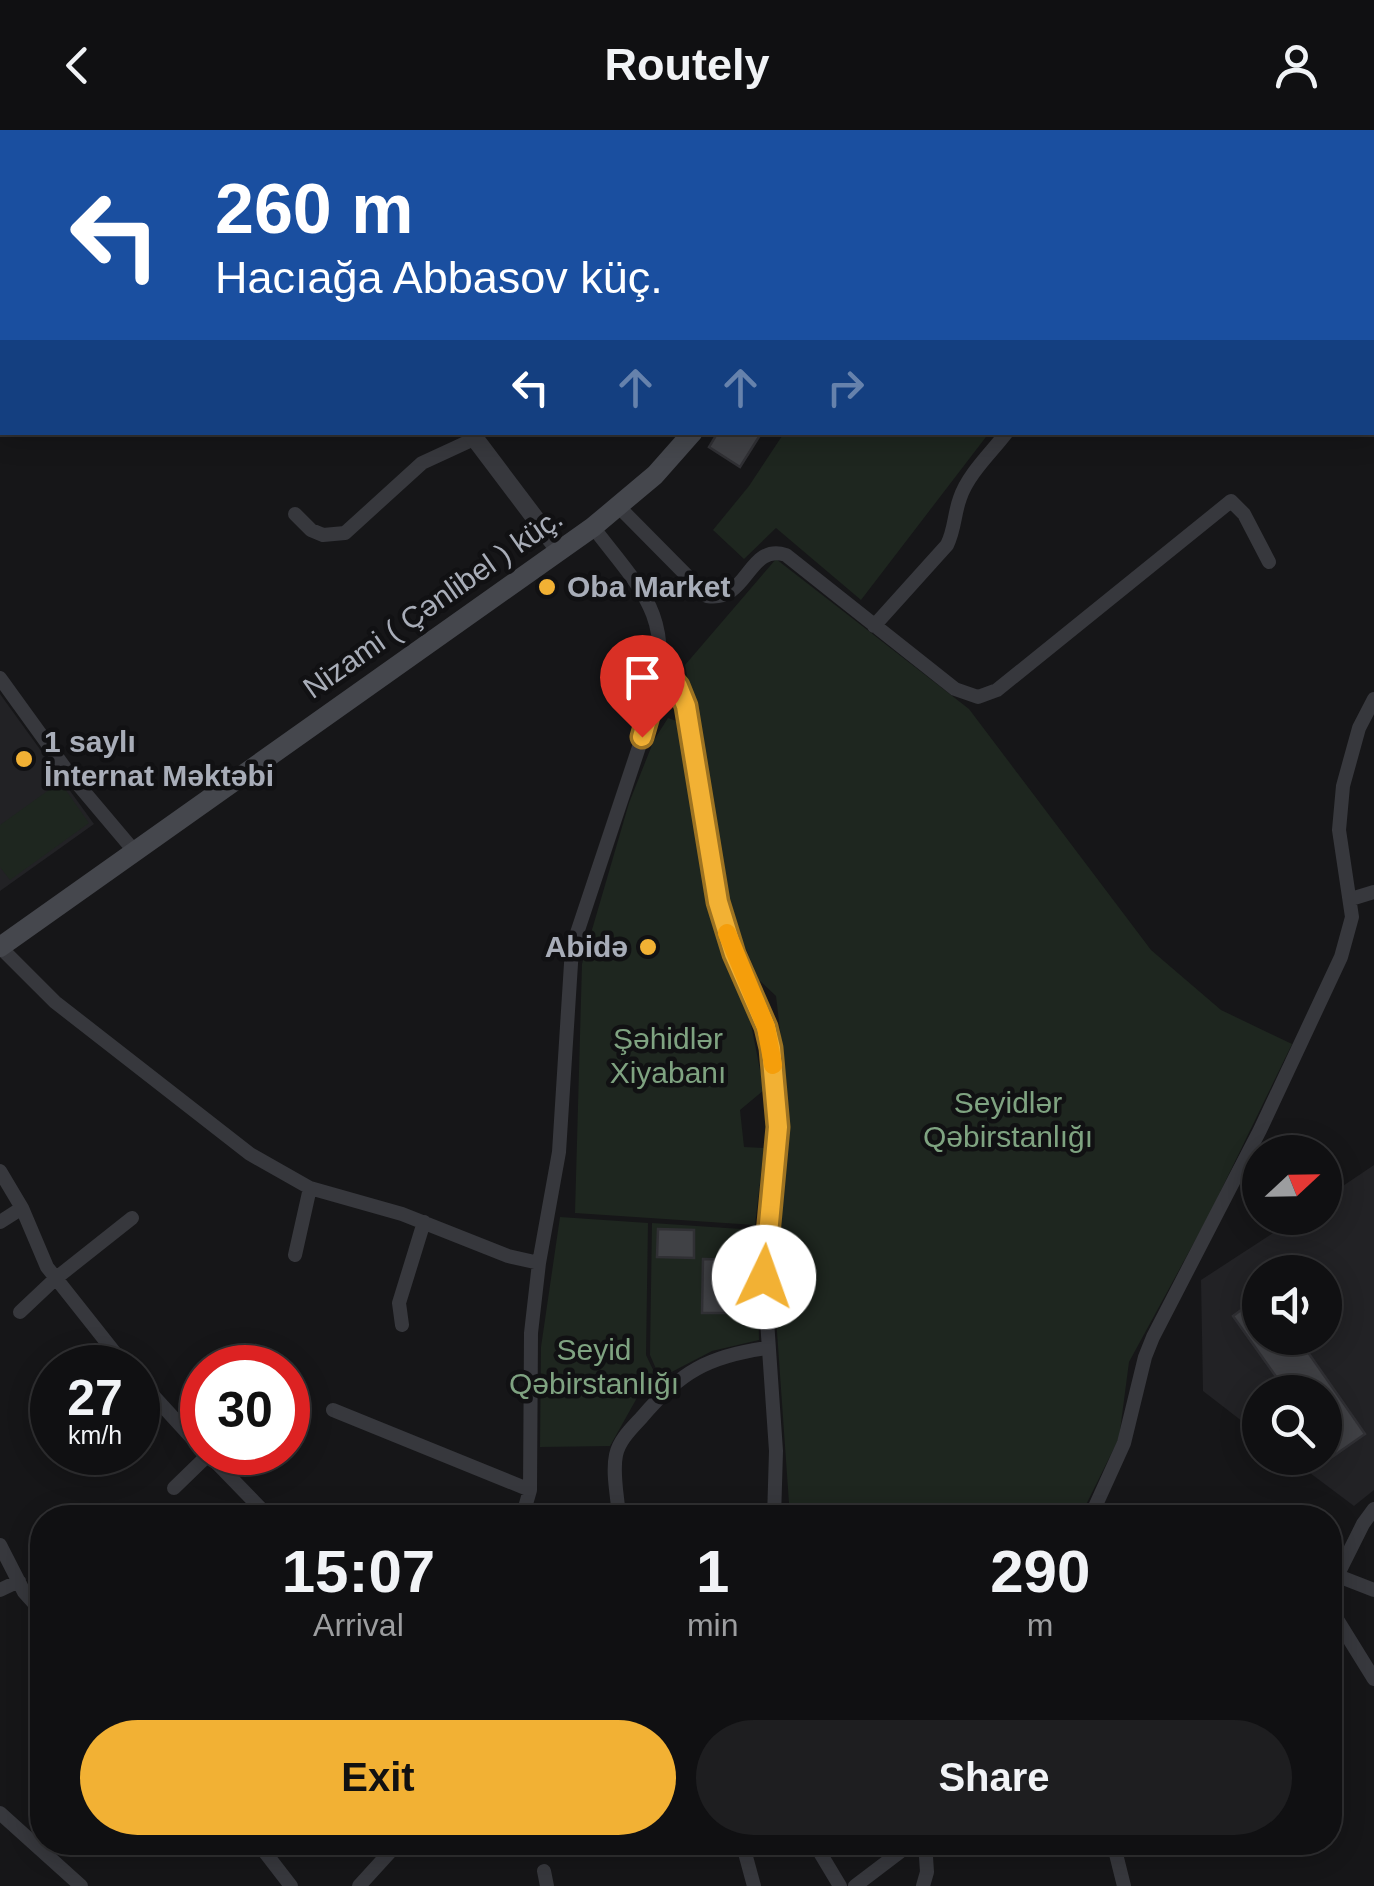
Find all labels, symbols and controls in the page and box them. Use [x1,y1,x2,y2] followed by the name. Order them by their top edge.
[50,38,105,93] icon: back
[1269,38,1324,93] icon: person
[604,39,770,90] text: Routely
[50,170,180,300] icon: left
[215,170,413,248] text: 260 m
[215,252,663,303] text: Hacıağa Abbasov küç.
[503,360,558,415] icon: left
[608,360,663,415] icon: ahead
[713,360,768,415] icon: ahead
[818,360,873,415] icon: right
[297,501,568,705] street label: Nizami ( Çənlibel ) küç.
[567,570,730,603] place label: Oba Market
[536,576,558,598] marker: Oba Market
[600,635,685,738] pin
[615,650,670,705] icon: arrive
[44,725,274,792] place label: 1 saylı İnternat Məktəbi
[13,748,35,770] marker: 1 saylı İnternat Məktəbi
[545,930,628,963] place label: Abidə
[637,936,659,958] marker: Abidə
[610,1022,726,1089] park label: Şəhidlər Xiyabanı
[923,1086,1093,1153] park label: Seyidlər Qəbirstanlığı
[1242,1135,1342,1235] north arrow
[1242,1135,1342,1475] map controls
[712,1225,816,1329] position arrow
[1242,1255,1342,1355] button: sound
[509,1333,679,1400] park label: Seyid Qəbirstanlığı
[180,1345,310,1475] speed limit sign: 30
[67,1370,123,1426] text: 27
[1242,1375,1342,1475] button: search
[68,1421,122,1449] text: km/h
[282,1538,435,1605] text: 15:07
[696,1538,729,1605] text: 1
[990,1538,1090,1605] text: 290
[313,1607,404,1643] text: Arrival
[687,1607,738,1643] text: min
[1027,1607,1054,1643] text: m
[80,1720,676,1835] button: Exit
[696,1720,1292,1835] button: Share

